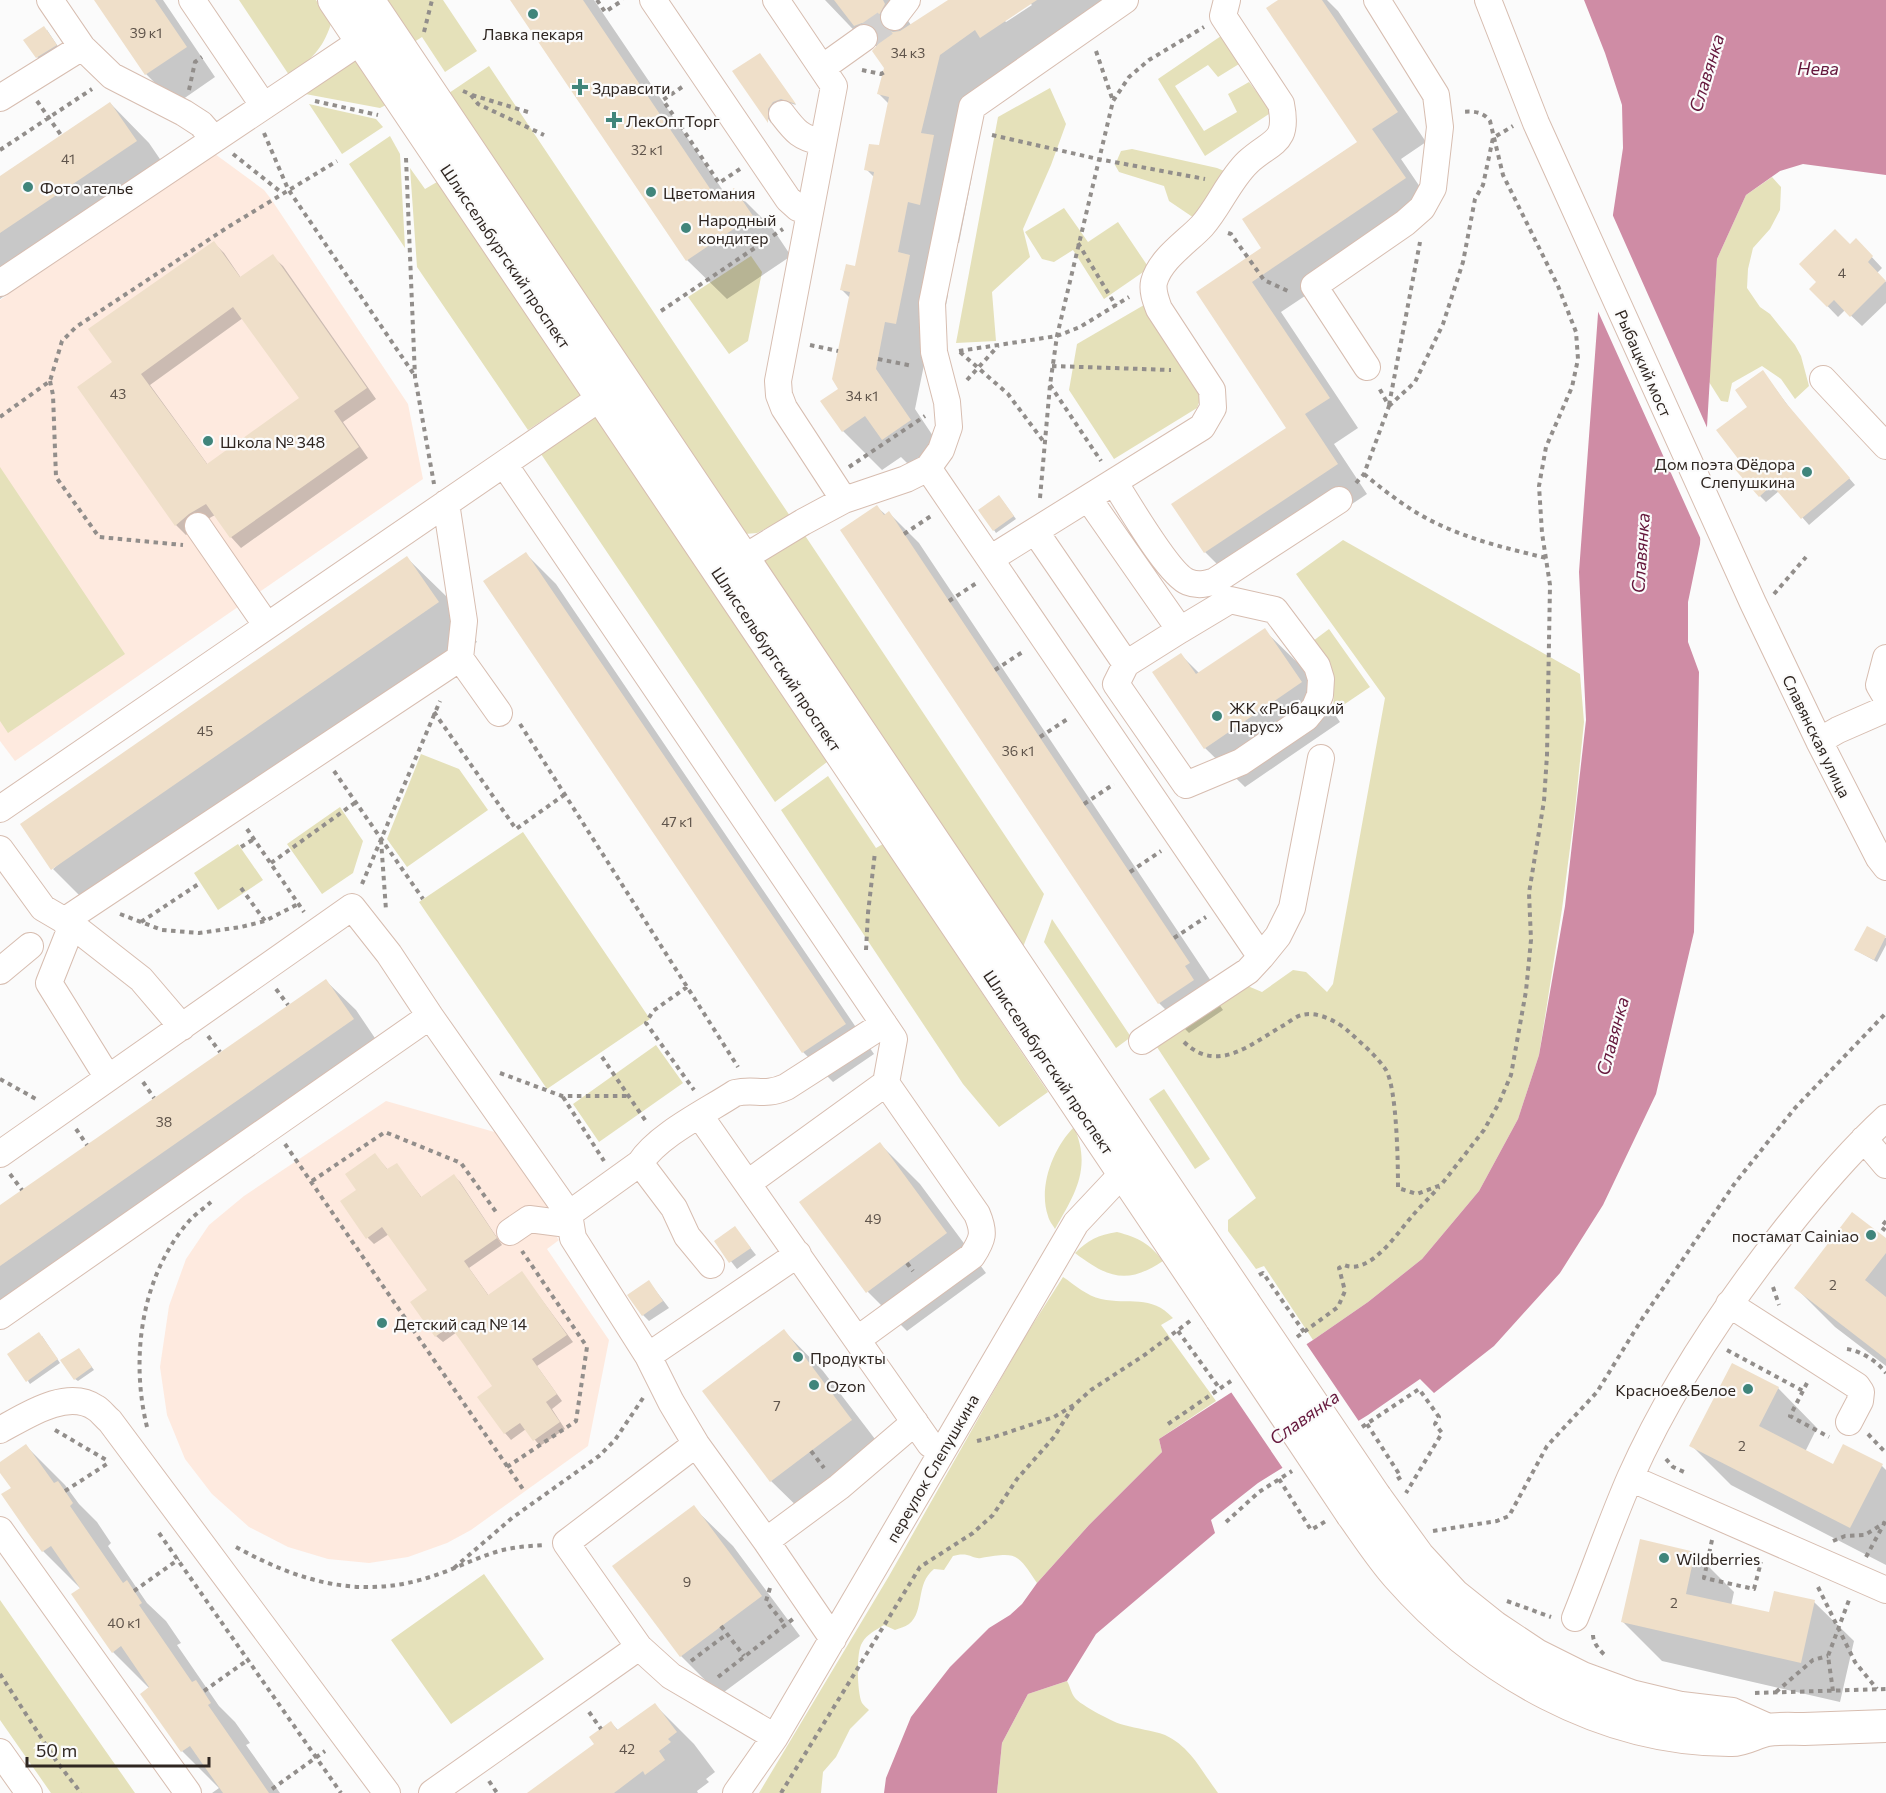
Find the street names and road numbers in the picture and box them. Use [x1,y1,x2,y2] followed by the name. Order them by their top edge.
[437,160,575,352] street label: Шлиссельбургский проспект
[1612,306,1676,420] street label: Рыбацкий мост
[708,563,846,755] street label: Шлиссельбургский проспект
[1779,671,1855,801] street label: Славянская улица
[980,966,1118,1158] street label: Шлиссельбургский проспект
[882,1391,982,1545] street label: переулок Слепушкина

